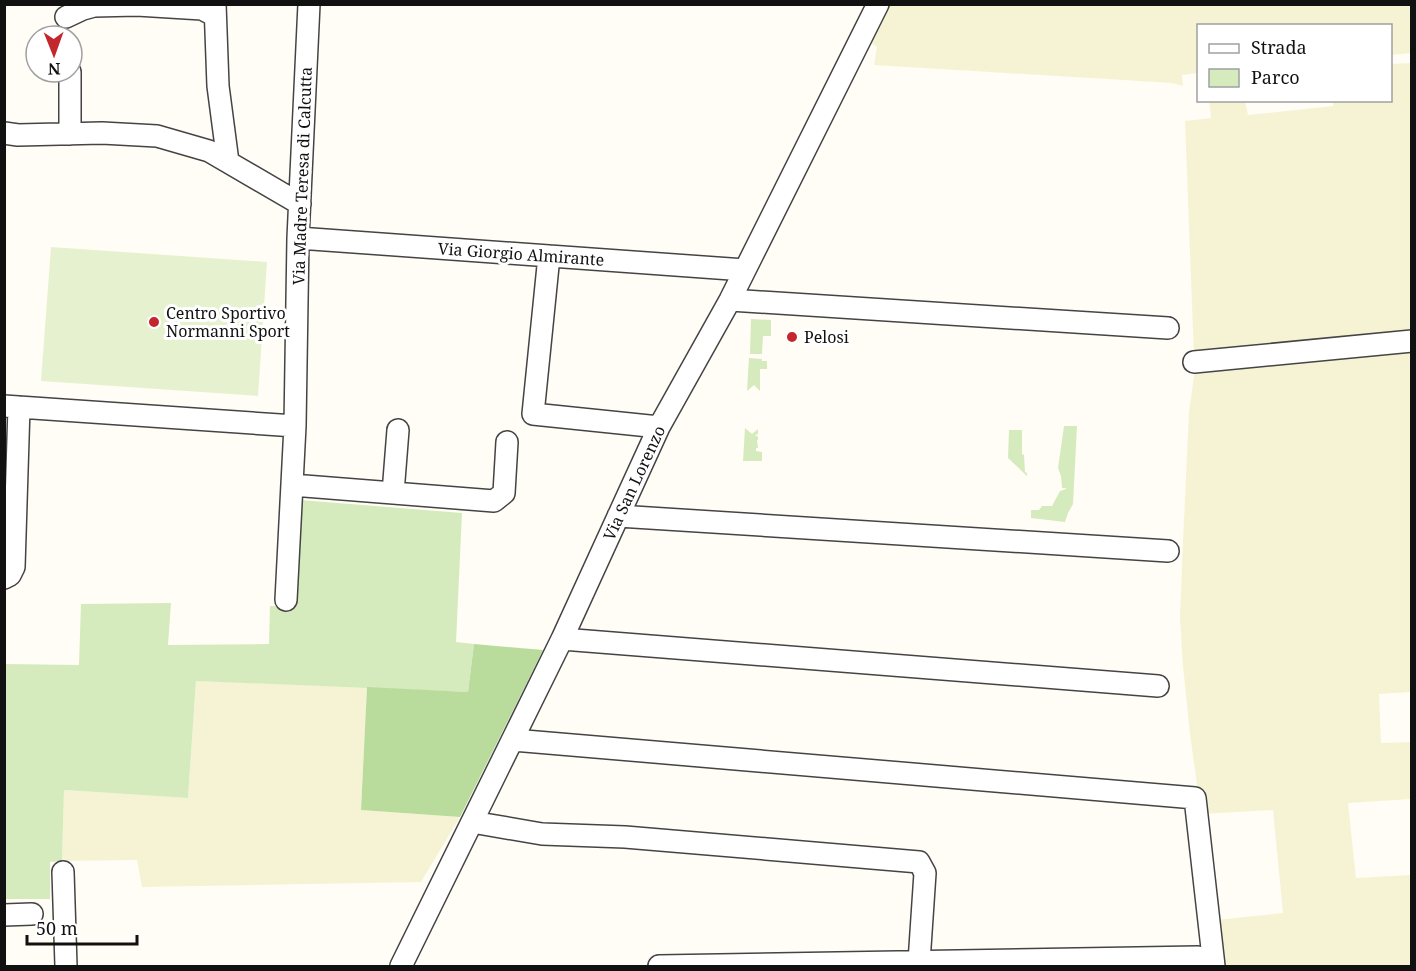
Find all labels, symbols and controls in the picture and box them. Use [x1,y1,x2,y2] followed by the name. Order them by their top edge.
[24,24,84,84] north arrow
[1197,24,1392,102] legend
[1251,35,1307,59] text: Strada
[47,58,61,80] text: N
[1251,65,1300,89] text: Parco
[287,66,317,286] street label: Via Madre Teresa di Calcutta
[437,237,605,271] street label: Via Giorgio Almirante
[166,302,290,342] place label: Centro Sportivo Normanni Sport
[147,315,161,329] marker: Centro Sportivo Normanni Sport
[804,326,849,348] place label: Pelosi
[785,330,799,344] marker: Pelosi
[598,422,670,544] street label: Via San Lorenzo
[27,908,136,946] scale bar
[36,916,78,940] text: 50 m

